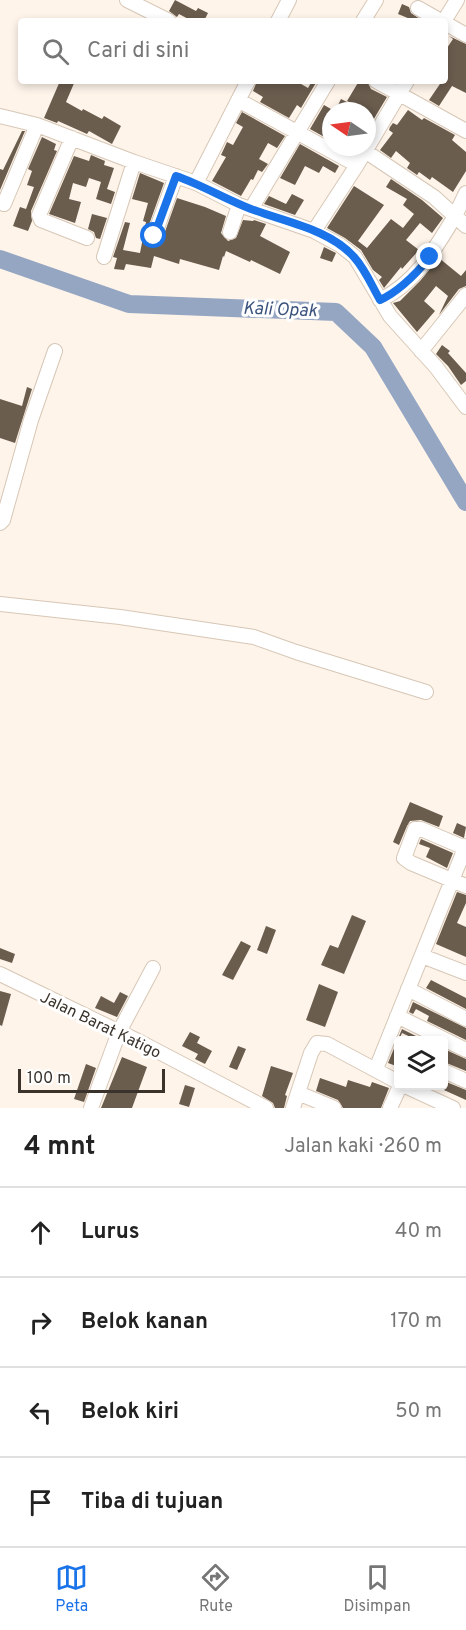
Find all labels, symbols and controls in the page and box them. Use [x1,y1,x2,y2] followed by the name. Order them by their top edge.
[18,18,448,84] search box
[39,35,72,68] icon: search
[87,38,189,65] text: Cari di sini
[322,102,376,156] north arrow
[140,222,166,248] route start
[416,243,442,269] route end
[242,298,318,323] water label: Kali Opak
[36,988,164,1064] street label: Jalan Barat Katigo
[394,1036,448,1090] map controls
[394,1036,448,1090] button: layers
[18,1066,165,1094] scale bar
[27,1069,71,1089] text: 100 m
[24,1131,95,1164] text: 4 mnt
[284,1134,442,1160] text: Jalan kaki · 260 m
[24,1216,57,1249] icon: ahead
[81,1219,140,1246] text: Lurus
[395,1219,442,1245] text: 40 m
[24,1306,57,1339] icon: right
[81,1309,208,1336] text: Belok kanan
[390,1309,442,1335] text: 170 m
[24,1396,57,1429] icon: left
[81,1399,179,1426] text: Belok kiri
[395,1399,442,1425] text: 50 m
[24,1486,57,1519] icon: arrive
[81,1489,223,1516] text: Tiba di tujuan
[55,1561,88,1617] tab: Peta
[199,1561,233,1617] tab: Rute
[343,1561,411,1617] tab: Disimpan

